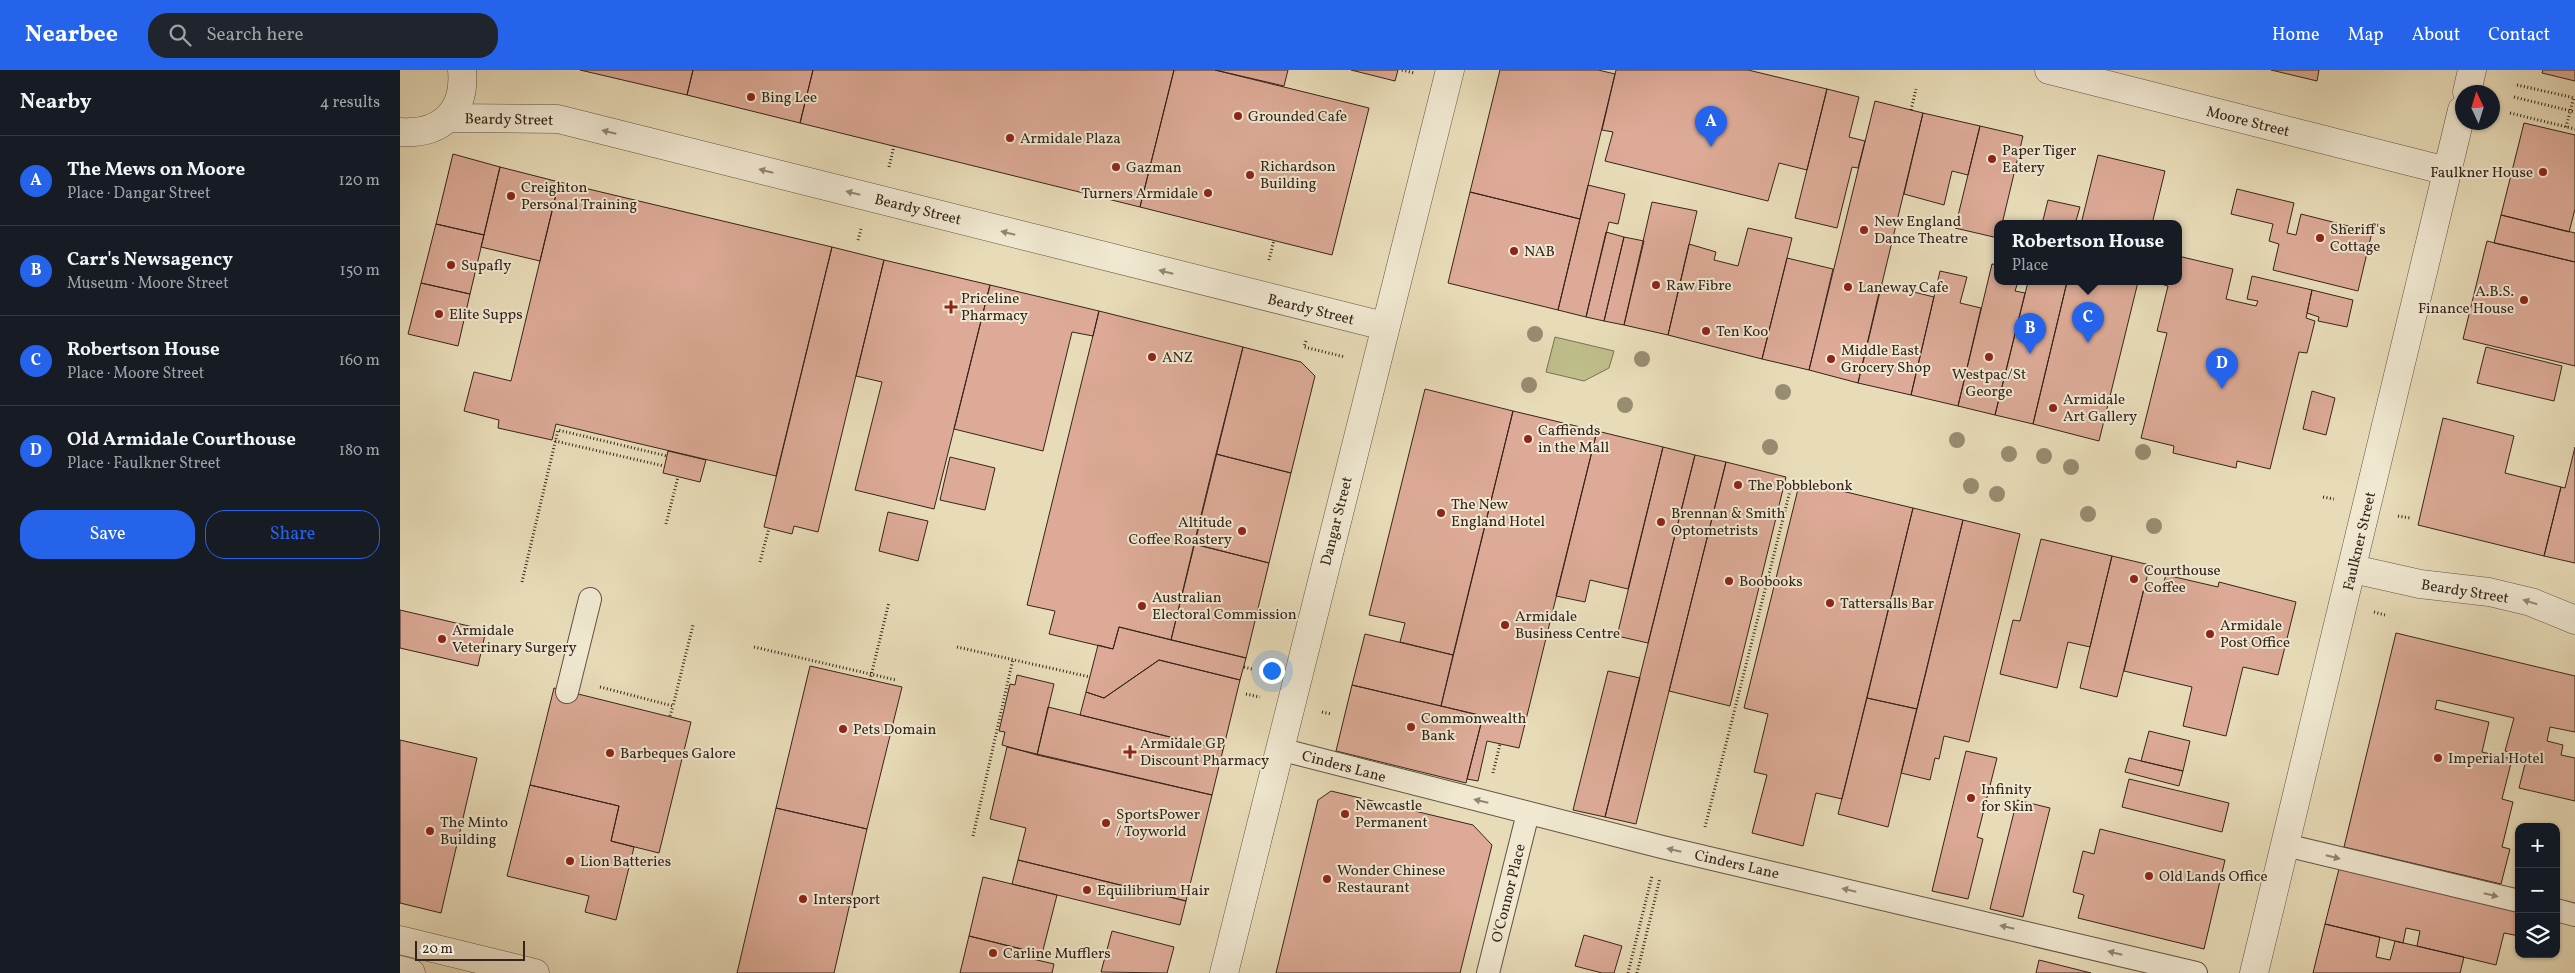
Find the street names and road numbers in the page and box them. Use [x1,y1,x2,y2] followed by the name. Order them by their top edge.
[2204,102,2292,143] street label: Moore Street
[464,109,553,132] street label: Beardy Street
[872,190,963,231] street label: Beardy Street
[1265,290,1356,331] street label: Beardy Street
[1316,475,1359,568] street label: Dangar Street
[2339,490,2382,593] street label: Faulkner Street
[2419,575,2510,610] street label: Beardy Street
[1299,746,1388,789] street label: Cinders Lane
[1487,842,1532,945] street label: O'Connor Place
[1692,846,1781,885] street label: Cinders Lane

